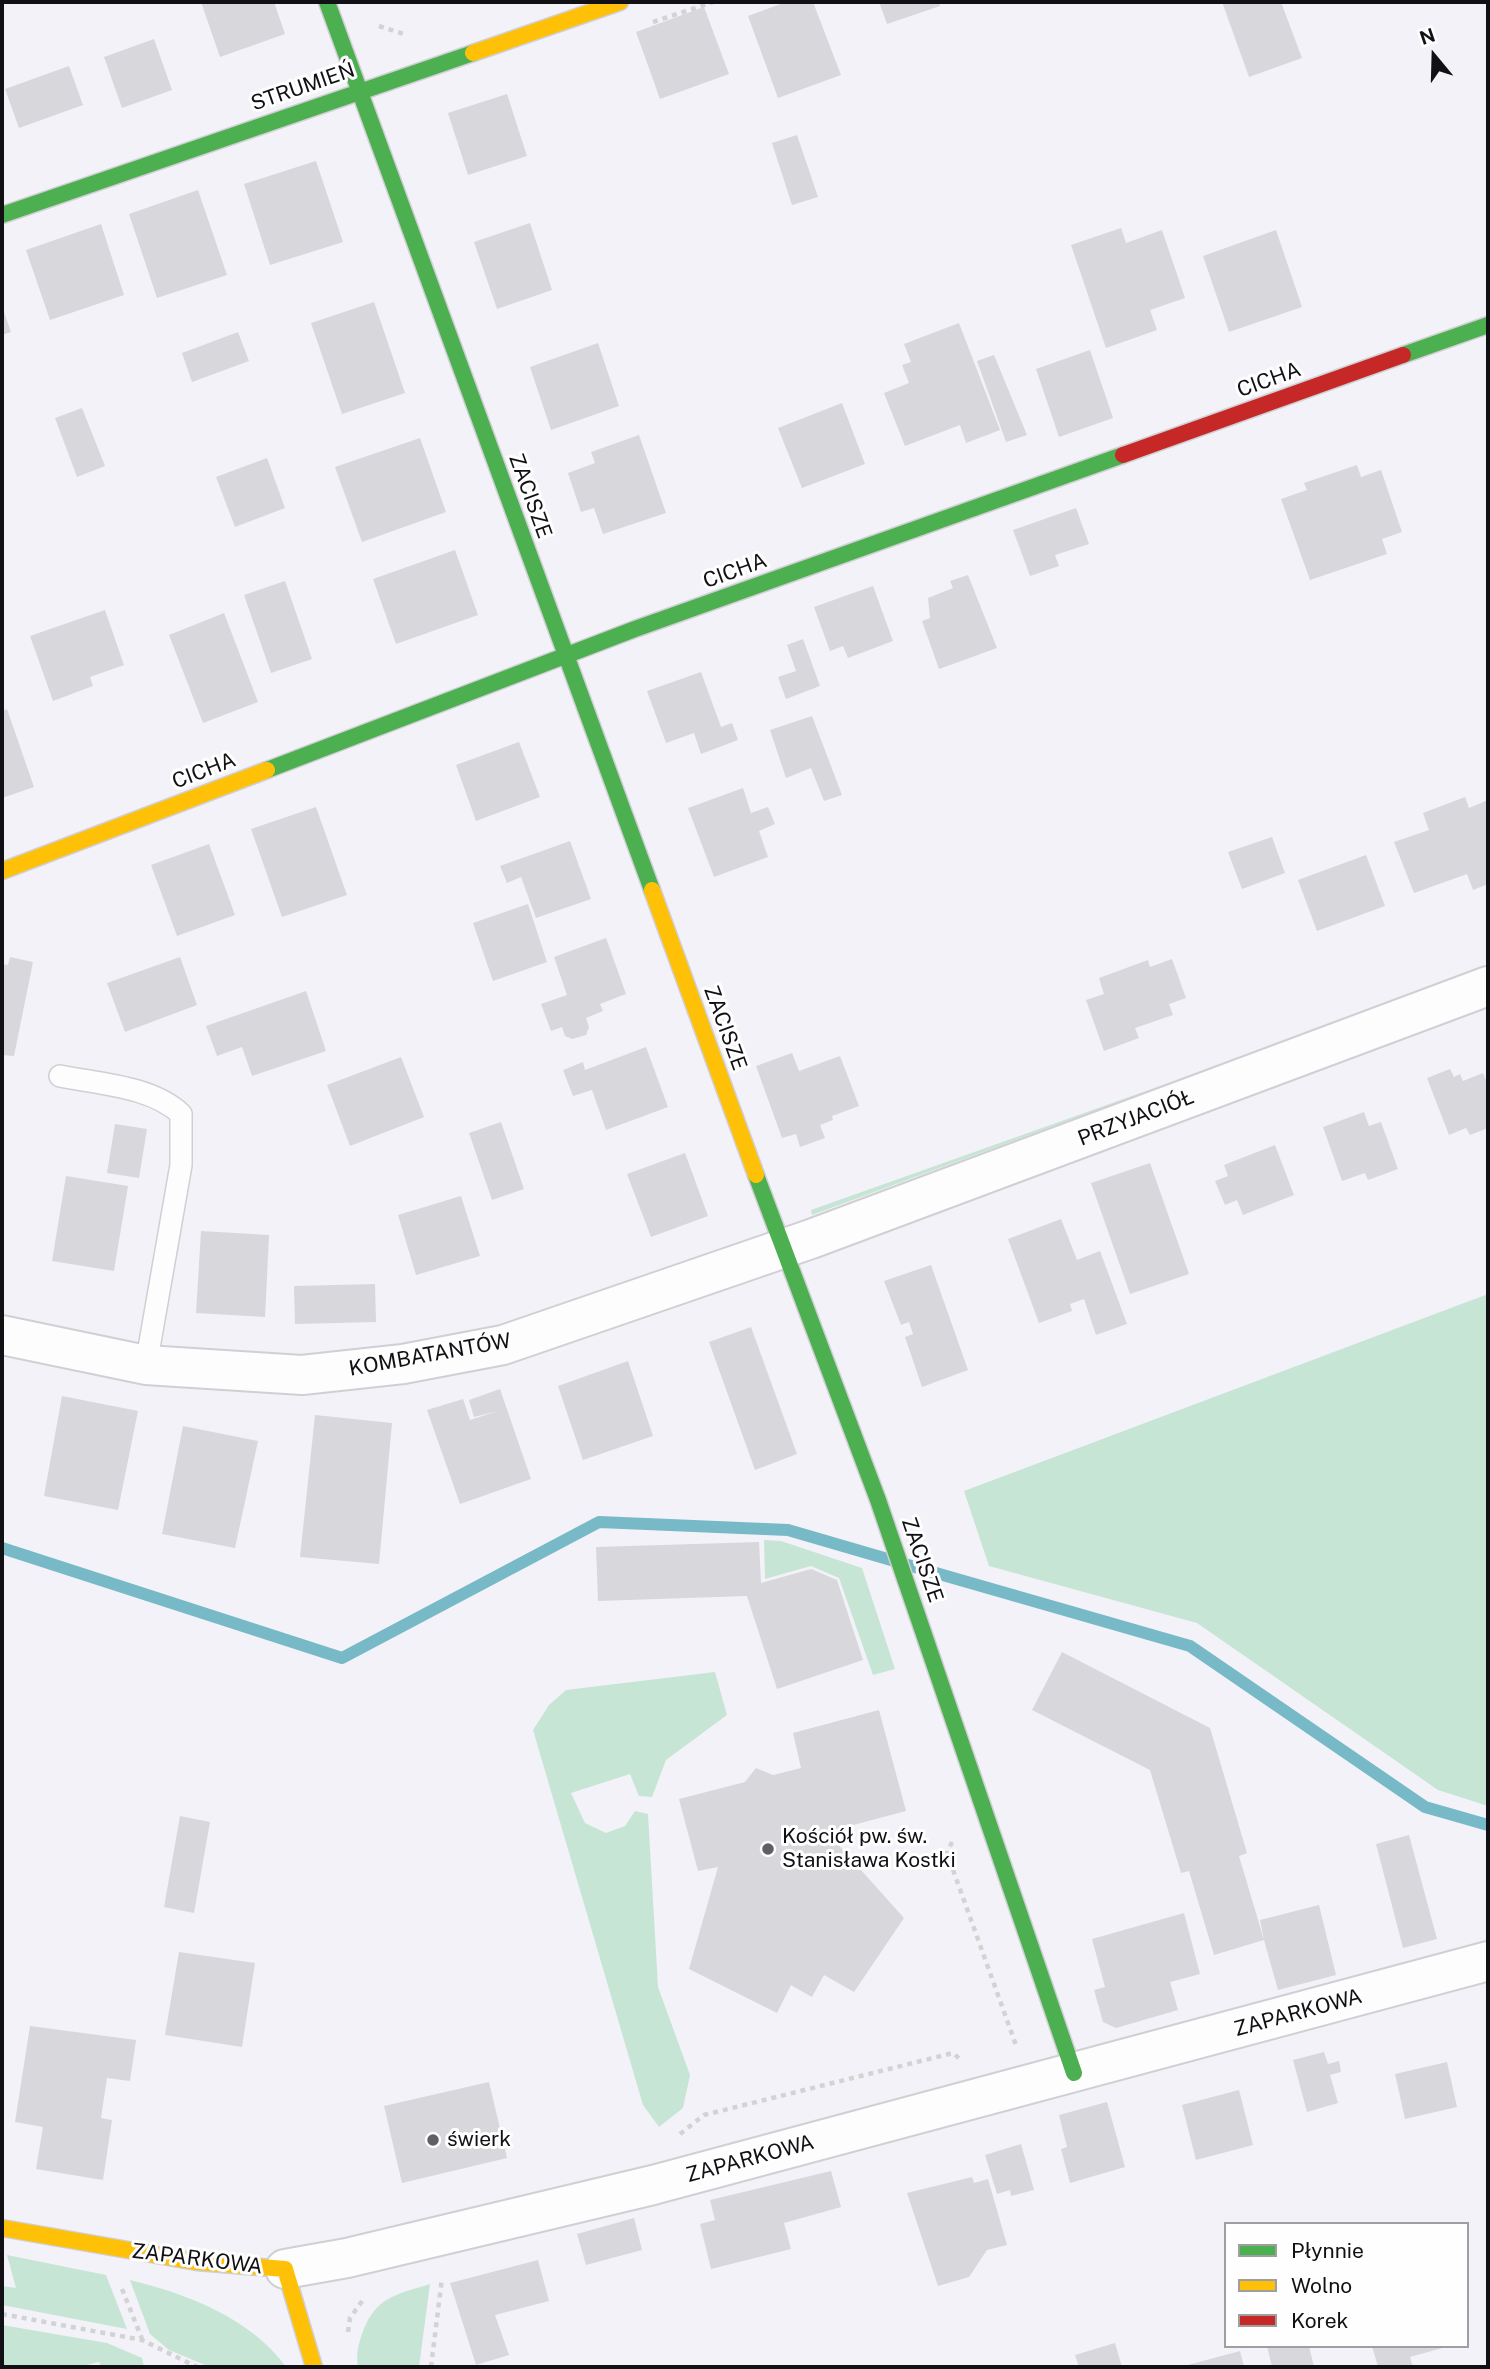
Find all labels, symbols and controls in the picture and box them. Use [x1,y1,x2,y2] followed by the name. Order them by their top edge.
[1399,21,1469,91] north arrow
[1417,23,1438,49] text: N
[248,57,358,117] street label: STRUMIEŃ
[1234,357,1304,403] street label: CICHA
[503,450,557,542] street label: ZACISZE
[700,548,770,594] street label: CICHA
[169,747,239,795] street label: CICHA
[698,982,752,1074] street label: ZACISZE
[1074,1084,1198,1152] street label: PRZYJACIÓŁ
[347,1328,513,1382] street label: KOMBATANTÓW
[896,1514,948,1606] street label: ZACISZE
[782,1824,956,1874] place label: Kościół pw. św. Stanisława Kostki
[760,1841,776,1857] marker: Kościół pw. św. Stanisława Kostki
[1231,1984,1365,2042] street label: ZAPARKOWA
[447,2127,511,2153] place label: świerk
[683,2130,817,2188] street label: ZAPARKOWA
[425,2132,441,2148] marker: świerk
[1224,2222,1469,2348] legend
[130,2238,264,2280] street label: ZAPARKOWA
[1291,2238,1364,2263] text: Płynnie
[1291,2273,1352,2298] text: Wolno
[1291,2308,1348,2333] text: Korek

